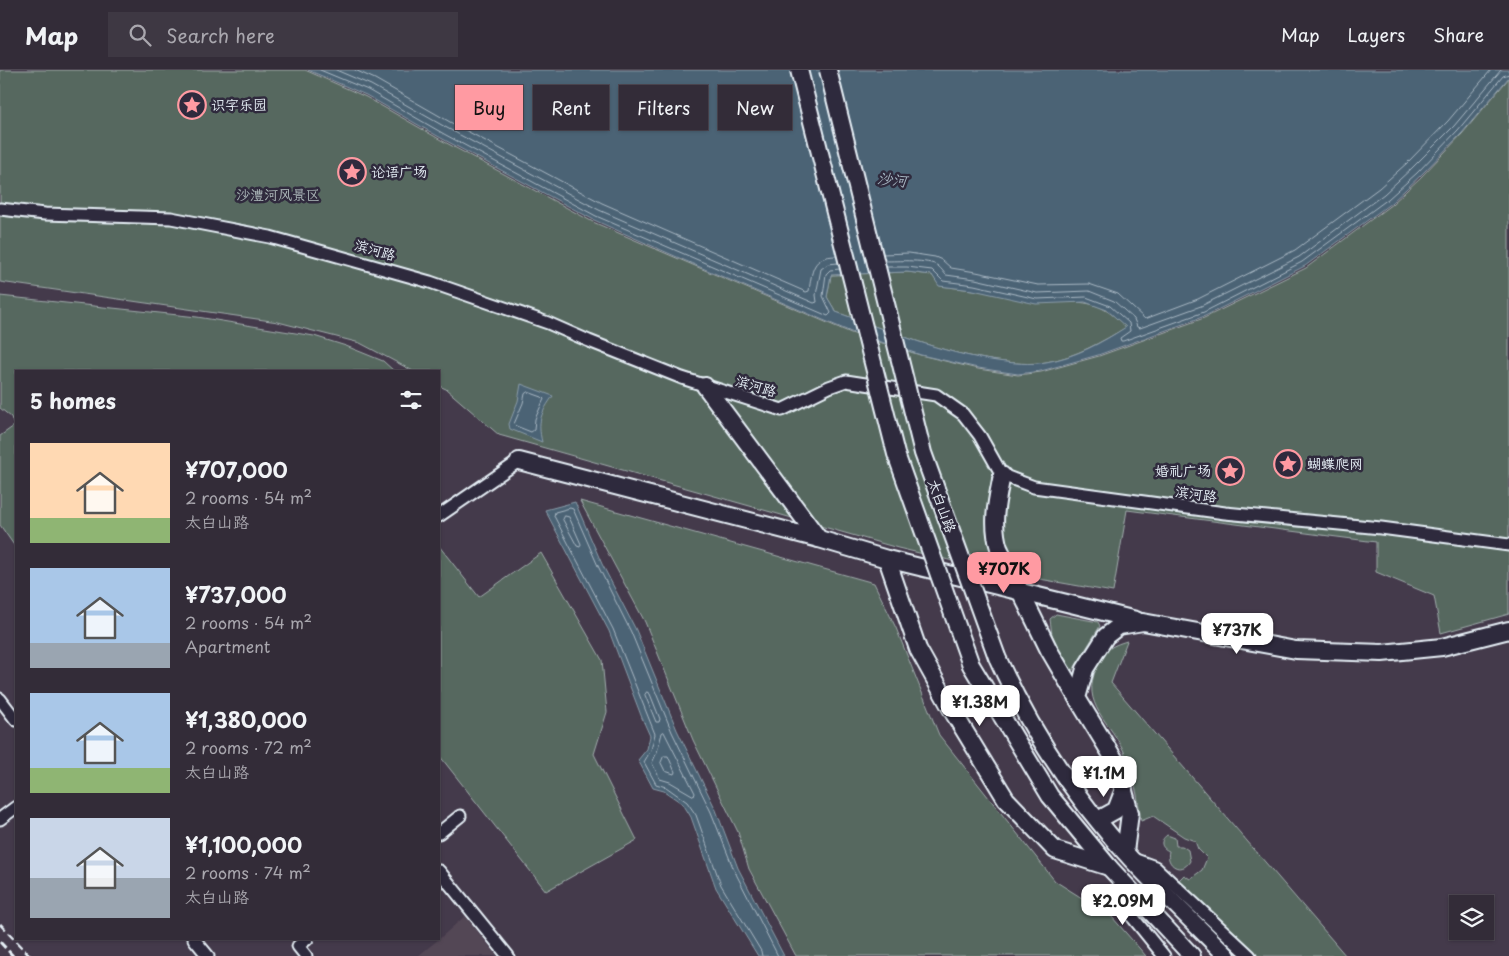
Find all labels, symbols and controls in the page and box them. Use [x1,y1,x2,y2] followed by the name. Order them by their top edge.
[108,12,458,57] search box
[25,17,78,53] text: Map
[126,21,154,49] icon: search
[166,21,275,49] text: Search here
[1281,21,1320,48] text: Map
[1348,21,1405,48] text: Layers
[1433,21,1484,48] text: Share
[455,85,523,130] chip: Buy
[533,85,609,130] chip: Rent
[619,85,708,130] chip: Filters
[718,85,792,130] chip: New
[177,90,207,120] place icon: 识字乐园
[211,94,267,115] place label: 识字乐园
[337,157,367,187] place icon: 论语广场
[371,161,427,182] place label: 论语广场
[876,166,911,192] water label: 沙河
[236,184,320,205] park label: 沙澧河风景区
[352,234,398,265] street label: 滨河路
[733,369,779,402] street label: 滨河路
[30,384,116,416] text: 5 homes
[397,386,425,414] icon: filters
[1273,449,1303,479] place icon: 蝴蝶爬网
[185,453,288,485] text: ¥707,000
[1307,453,1363,474] place label: 蝴蝶爬网
[1215,456,1245,486] place icon: 婚礼广场
[1155,460,1211,481] place label: 婚礼广场
[70,463,130,523] icon: home
[923,476,962,536] street label: 太白山路
[1174,480,1218,507] street label: 滨河路
[185,485,312,509] text: 2 rooms · 54 m²
[185,509,249,533] text: 太白山路
[969,552,1039,594] pin: ¥707K
[978,556,1030,580] text: ¥707K
[185,578,287,610] text: ¥737,000
[70,588,130,648] icon: home
[185,610,312,634] text: 2 rooms · 54 m²
[1202,612,1272,655] pin: ¥737K
[1212,617,1262,641] text: ¥737K
[185,634,270,658] text: Apartment
[939,684,1021,727] pin: ¥1.38M
[952,689,1008,713] text: ¥1.38M
[185,703,307,735] text: ¥1,380,000
[70,713,130,773] icon: home
[185,735,312,759] text: 2 rooms · 72 m²
[1069,756,1139,798] pin: ¥1.1M
[185,759,249,783] text: 太白山路
[1083,760,1125,784] text: ¥1.1M
[185,828,302,860] text: ¥1,100,000
[70,838,130,898] icon: home
[185,860,311,884] text: 2 rooms · 74 m²
[185,884,249,908] text: 太白山路
[1082,884,1164,926] pin: ¥2.09M
[1092,888,1154,912] text: ¥2.09M
[1449,895,1494,940] map controls
[1449,895,1494,940] button: layers

